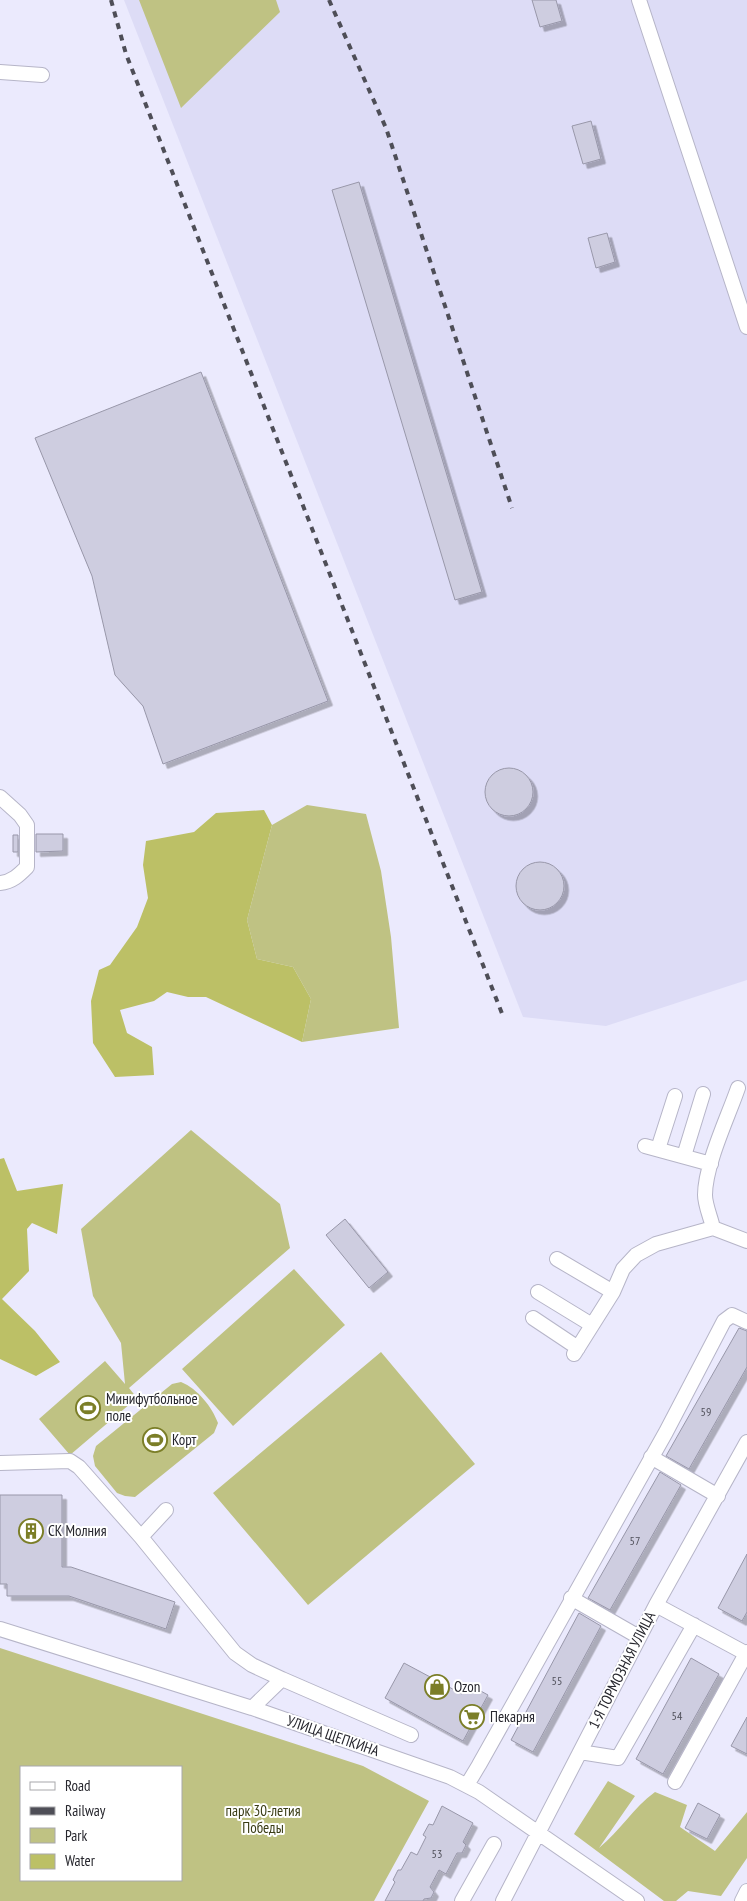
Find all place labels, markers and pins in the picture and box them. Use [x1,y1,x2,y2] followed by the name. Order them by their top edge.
[106,1389,198,1425] place label: Минифутбольное поле
[75,1395,101,1421] sports icon: Минифутбольное поле
[142,1427,168,1453] sports icon: Корт
[172,1430,197,1449] place label: Корт
[18,1518,44,1544] building icon: СК Молния
[48,1521,107,1540] place label: СК Молния
[424,1674,450,1700] shop icon: Ozon
[454,1677,480,1696] place label: Ozon
[459,1704,485,1730] supermarket icon: Пекарня
[490,1707,535,1726] place label: Пекарня

